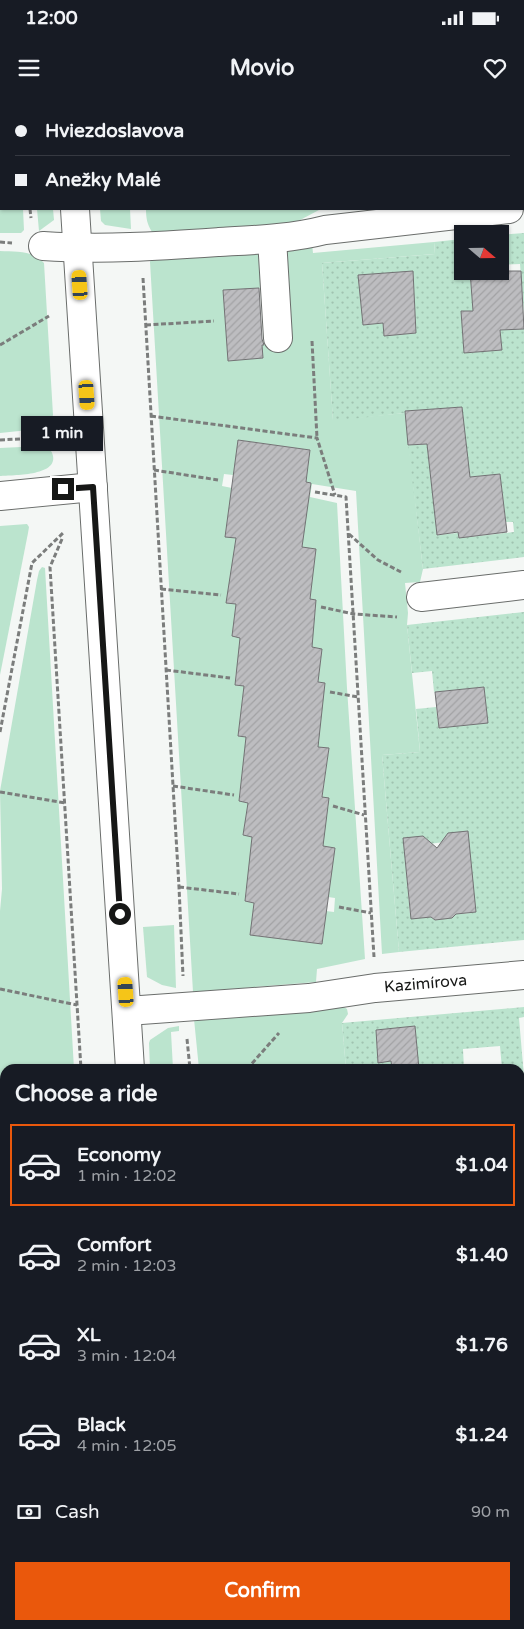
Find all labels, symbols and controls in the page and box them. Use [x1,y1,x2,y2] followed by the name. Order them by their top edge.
[25,7,78,29] text: 12:00
[15,54,43,82] icon: menu
[481,54,509,82] icon: heart
[230,55,294,81] text: Movio
[45,120,184,142] text: Hviezdoslavova
[45,169,161,191] text: Anežky Malé
[454,225,509,280] north arrow
[454,225,509,280] map controls
[71,270,88,300] car
[78,380,95,410] car
[22,416,104,452] callout: 1 min
[41,423,83,443] text: 1 min
[52,478,74,500] route end
[109,903,131,925] route start
[383,970,468,997] street label: Kazimírova
[117,977,134,1007] car
[15,1081,158,1107] text: Choose a ride
[17,1143,62,1188] icon: car
[77,1144,161,1166] text: Economy
[456,1154,508,1176] text: $1.04
[77,1166,176,1186] text: 1 min · 12:02
[17,1233,62,1278] icon: car
[77,1234,151,1256] text: Comfort
[456,1244,508,1266] text: $1.40
[77,1256,176,1276] text: 2 min · 12:03
[17,1323,62,1368] icon: car
[77,1324,101,1346] text: XL
[456,1334,508,1356] text: $1.76
[77,1346,176,1366] text: 3 min · 12:04
[17,1413,62,1458] icon: car
[77,1414,126,1436] text: Black
[456,1424,508,1446] text: $1.24
[77,1436,176,1456] text: 4 min · 12:05
[15,1498,43,1526] icon: cash
[55,1501,100,1523] text: Cash
[471,1502,510,1522] text: 90 m
[15,1562,510,1620] button: Confirm

